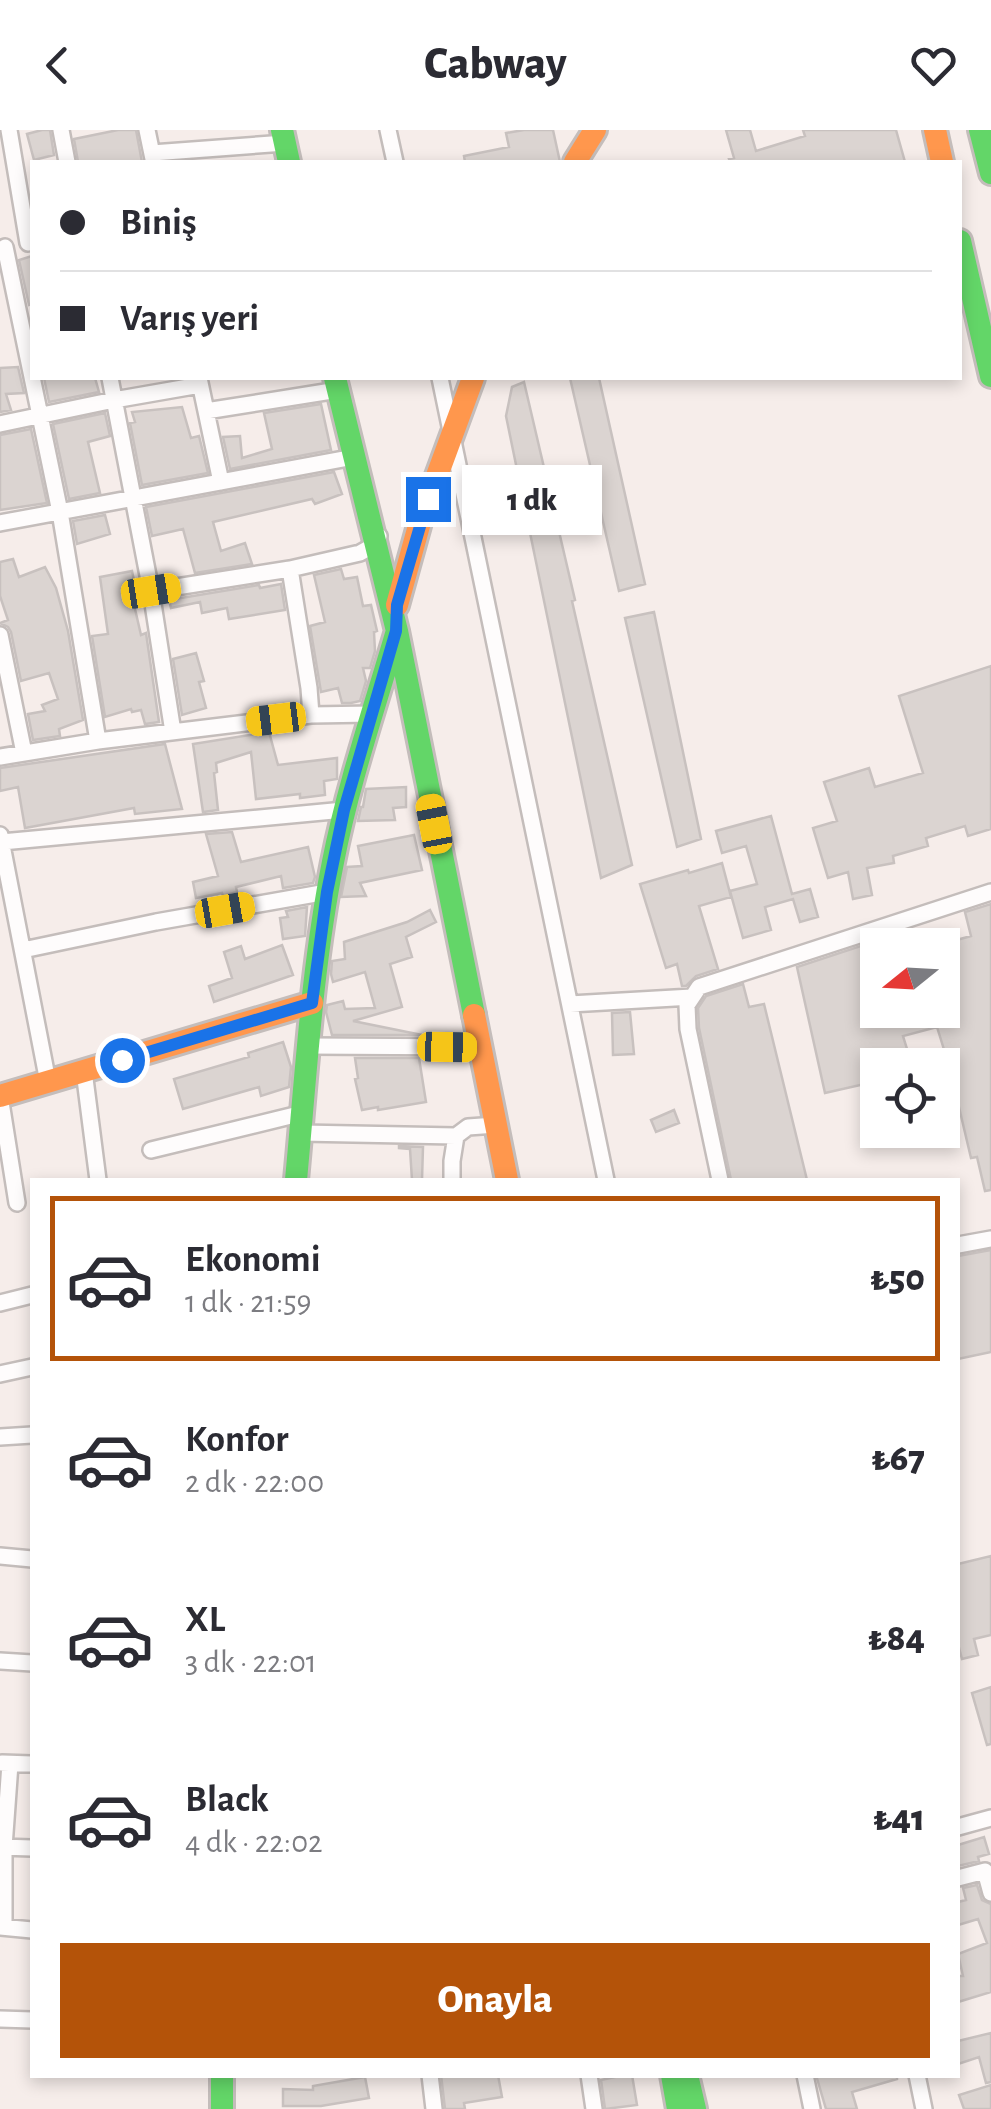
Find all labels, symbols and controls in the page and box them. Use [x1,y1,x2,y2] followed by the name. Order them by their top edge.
[30,38,85,93] icon: back
[906,38,961,93] icon: heart
[424,42,567,87] text: Cabway
[120,204,197,242] text: Biniş
[120,300,259,338] text: Varış yeri
[463,464,603,534] callout: 1 dk
[406,477,451,522] route end
[507,484,557,516] text: 1 dk
[119,571,183,611] car
[244,700,308,738] car
[414,792,454,856] car
[193,890,257,930] car
[860,928,960,1028] north arrow
[860,928,960,1148] map controls
[417,1031,477,1063] car
[100,1038,145,1083] route start
[860,1048,960,1148] button: locate
[65,1234,155,1324] icon: car
[185,1241,321,1279] text: Ekonomi
[870,1260,925,1298] text: ₺50
[185,1286,312,1318] text: 1 dk · 21:59
[65,1414,155,1504] icon: car
[185,1421,289,1459] text: Konfor
[871,1440,925,1478] text: ₺67
[185,1466,324,1498] text: 2 dk · 22:00
[65,1594,155,1684] icon: car
[185,1601,225,1639] text: XL
[868,1620,925,1658] text: ₺84
[185,1646,317,1678] text: 3 dk · 22:01
[65,1774,155,1864] icon: car
[185,1781,269,1819] text: Black
[873,1800,925,1838] text: ₺41
[185,1826,323,1858] text: 4 dk · 22:02
[60,1943,930,2058] button: Onayla

